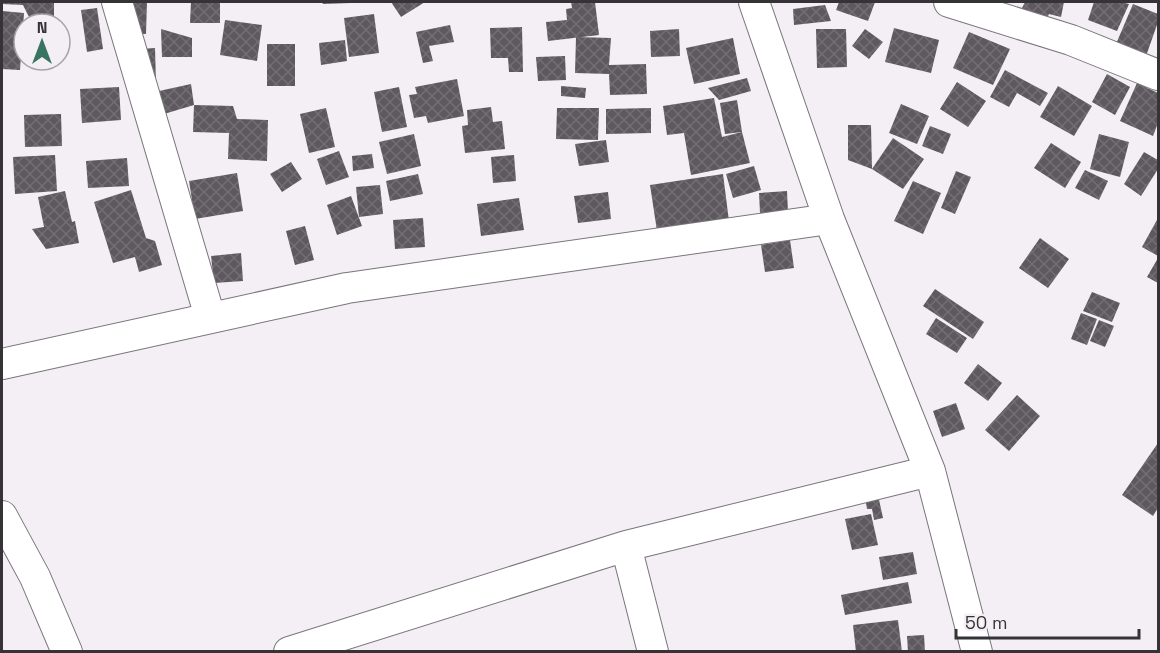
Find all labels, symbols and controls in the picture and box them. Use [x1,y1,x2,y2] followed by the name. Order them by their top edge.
[12,12,72,72] north arrow
[37,17,47,38] text: N
[956,602,1139,640] scale bar
[965,611,1007,634] text: 50 m

